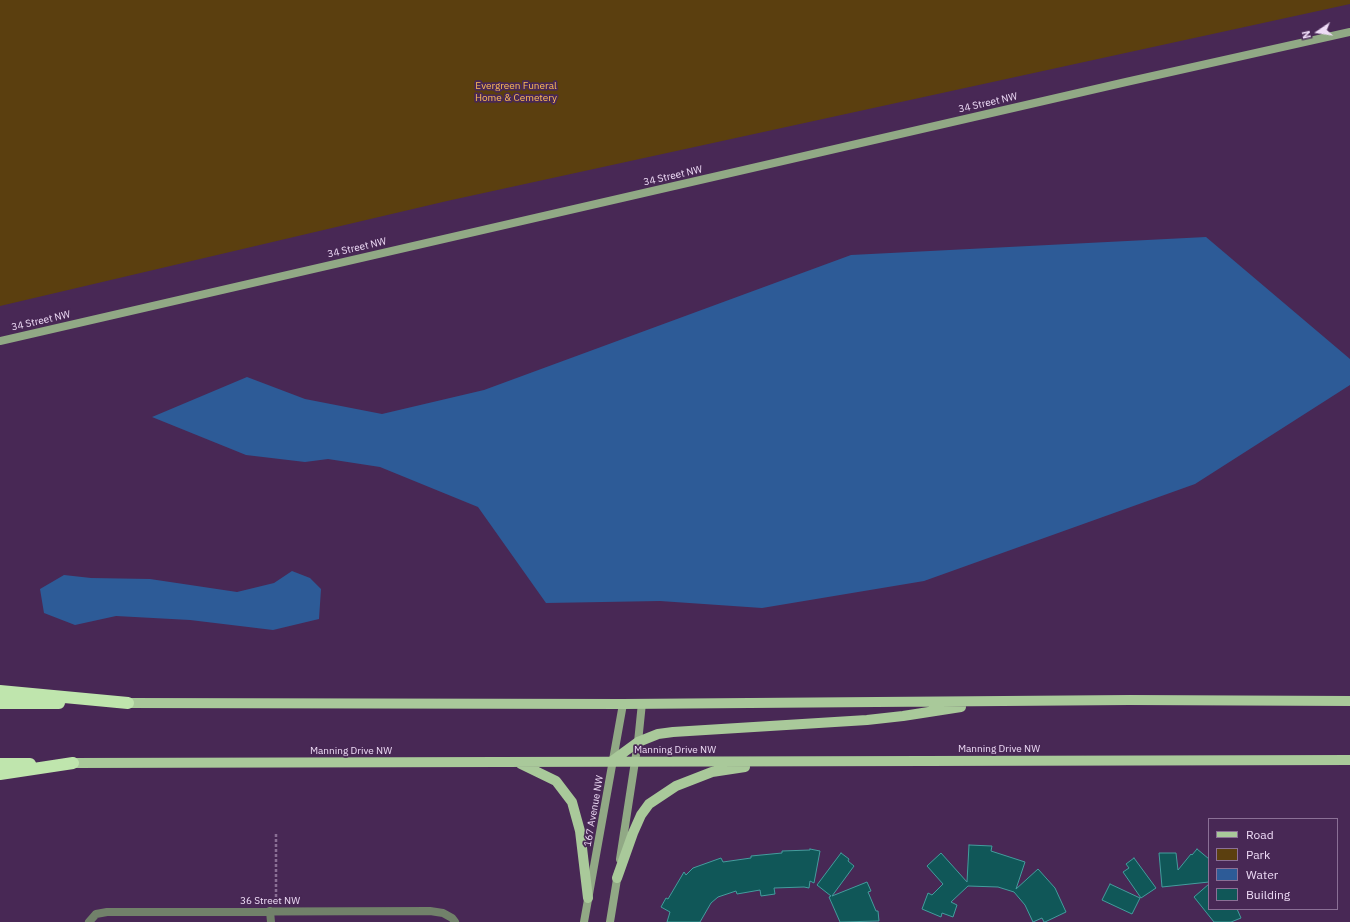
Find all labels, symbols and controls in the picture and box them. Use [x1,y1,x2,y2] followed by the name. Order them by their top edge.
[1298,12,1338,52] north arrow
[1299,29,1314,40] text: N
[475,80,557,104] park label: Evergreen Funeral Home & Cemetery
[957,90,1019,116] street label: 34 Street NW
[642,163,704,189] street label: 34 Street NW
[326,235,388,261] street label: 34 Street NW
[10,308,72,334] street label: 34 Street NW
[958,743,1040,755] street label: Manning Drive NW
[634,744,716,756] street label: Manning Drive NW
[310,745,392,757] street label: Manning Drive NW
[582,774,606,848] street label: 167 Avenue NW
[1208,818,1338,910] legend
[1246,827,1274,842] text: Road
[1246,847,1270,862] text: Park
[1246,867,1278,882] text: Water
[1246,887,1290,902] text: Building
[240,895,300,907] street label: 36 Street NW

